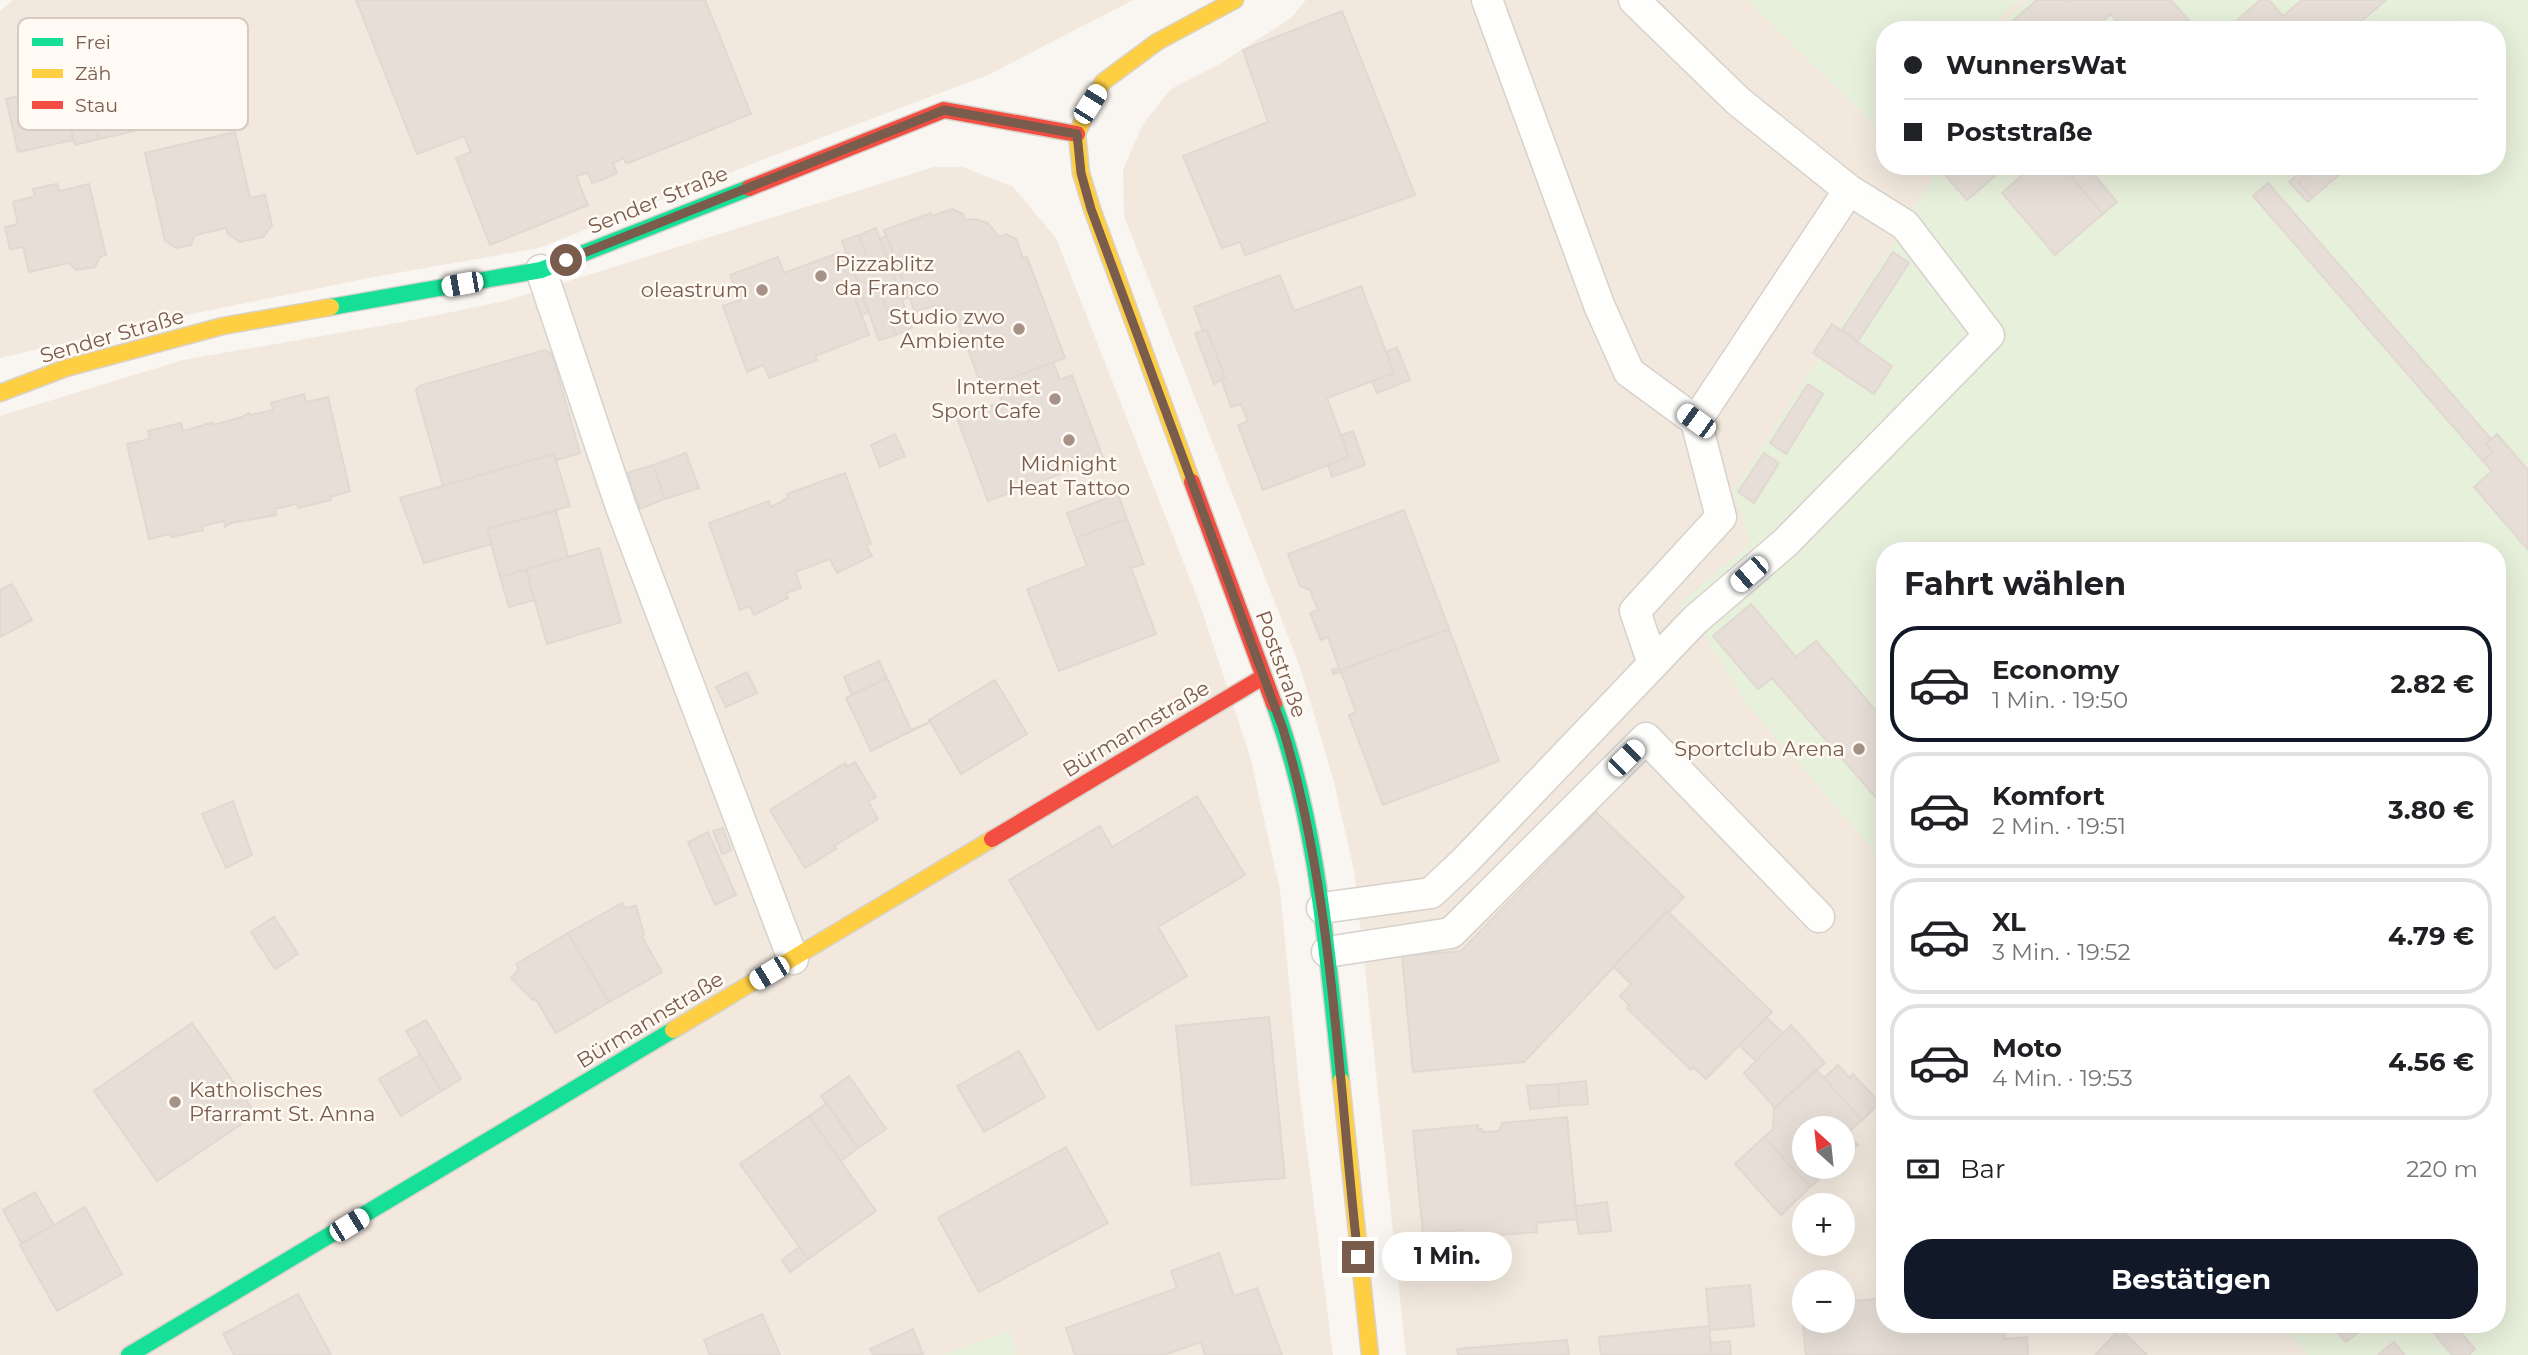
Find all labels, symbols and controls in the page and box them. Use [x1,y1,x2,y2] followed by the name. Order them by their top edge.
[18,18,248,130] legend
[75,31,111,54] text: Frei
[1946,49,2127,81] text: WunnersWat
[75,62,111,85] text: Zäh
[1070,81,1111,127] car
[75,94,118,117] text: Stau
[1946,116,2093,148] text: Poststraße
[584,160,731,239] street label: Sender Straße
[550,244,582,276] route start
[835,251,939,300] place label: Pizzablitz da Franco
[813,268,829,284] marker: Pizzablitz da Franco
[440,270,485,298] car
[641,277,748,302] place label: oleastrum
[754,282,770,298] marker: oleastrum
[37,303,187,368] street label: Sender Straße
[889,304,1005,353] place label: Studio zwo Ambiente
[1011,321,1027,337] marker: Studio zwo Ambiente
[931,374,1041,423] place label: Internet Sport Cafe
[1047,391,1063,407] marker: Internet Sport Cafe
[1673,400,1720,442] car
[1061,432,1077,448] marker: Midnight Heat Tattoo
[1008,451,1130,500] place label: Midnight Heat Tattoo
[1727,552,1772,596] car
[1904,564,2126,603] text: Fahrt wählen
[1251,607,1312,721] street label: Poststraße
[1908,653,1971,716] icon: car
[1992,654,2119,686] text: Economy
[2390,668,2474,700] text: 2.82 €
[1058,675,1214,782] street label: Bürmannstraße
[1992,686,2128,714] text: 1 Min. · 19:50
[1604,736,1649,780] car
[1674,736,1845,761] place label: Sportclub Arena
[1851,741,1867,757] marker: Sportclub Arena
[1908,779,1971,842] icon: car
[1992,780,2105,812] text: Komfort
[2388,794,2474,826] text: 3.80 €
[1992,812,2126,840] text: 2 Min. · 19:51
[1908,905,1971,968] icon: car
[1992,906,2026,938] text: XL
[2388,920,2474,952] text: 4.79 €
[1992,938,2131,966] text: 3 Min. · 19:52
[746,953,793,993] car
[572,966,728,1073] street label: Bürmannstraße
[1908,1031,1971,1094] icon: car
[1992,1032,2062,1064] text: Moto
[2388,1046,2474,1078] text: 4.56 €
[1992,1064,2133,1092] text: 4 Min. · 19:53
[189,1077,375,1126] place label: Katholisches Pfarramt St. Anna
[167,1094,183,1110] marker: Katholisches Pfarramt St. Anna
[1792,1116,1855,1180] north arrow
[1792,1116,1855,1333] map controls
[1904,1150,1942,1188] icon: cash
[1960,1153,2005,1185] text: Bar
[2406,1155,2478,1183] text: 220 m
[1792,1193,1855,1256] button: +
[326,1205,373,1245] car
[1382,1232,1512,1282] callout: 1 Min.
[1904,1239,2478,1319] button: Bestätigen
[1342,1241,1374,1273] route end
[1414,1242,1480,1270] text: 1 Min.
[1792,1270,1855,1333] button: −

